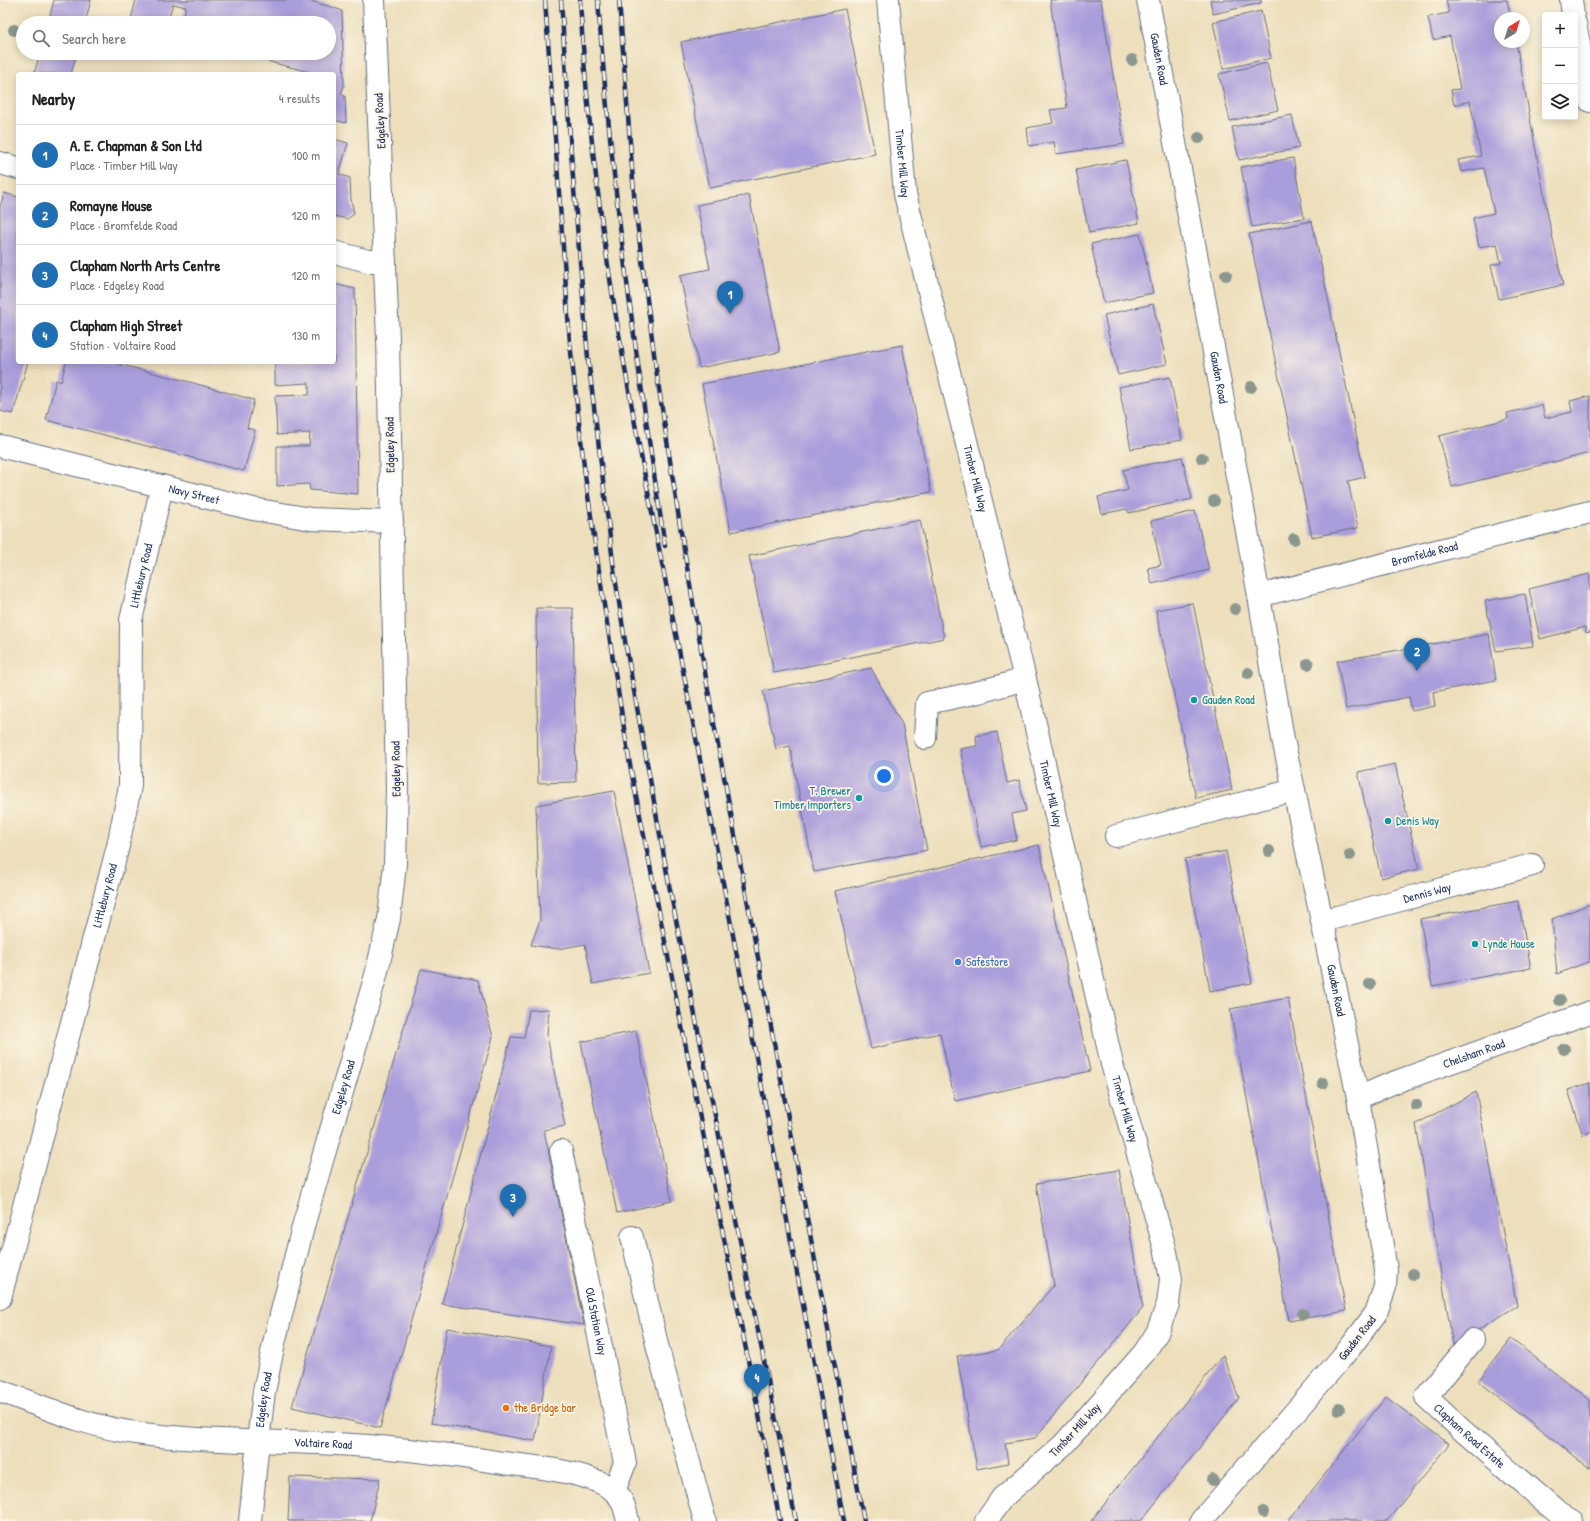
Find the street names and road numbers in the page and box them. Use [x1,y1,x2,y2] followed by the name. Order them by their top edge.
[1146,31,1173,87] street label: Gauden Road
[370,93,389,149] street label: Edgeley Road
[891,128,915,199] street label: Timber Mill Way
[1206,350,1232,405] street label: Gauden Road
[381,417,398,473] street label: Edgeley Road
[959,443,992,514] street label: Timber Mill Way
[167,479,222,509] street label: Navy Street
[1390,537,1460,570] street label: Bromfelde Road
[125,541,157,609] street label: Littlebury Road
[387,741,404,797] street label: Edgeley Road
[1036,758,1067,829] street label: Timber Mill Way
[88,861,121,929] street label: Littlebury Road
[1401,878,1453,907] street label: Dennis Way
[1323,963,1350,1018] street label: Gauden Road
[1440,1034,1507,1072] street label: Chelsham Road
[327,1058,359,1116] street label: Edgeley Road
[1108,1074,1143,1144] street label: Timber Mill Way
[581,1286,612,1357] street label: Old Station Way
[1334,1311,1380,1364] street label: Gauden Road
[251,1370,276,1428] street label: Edgeley Road
[1045,1399,1104,1461] street label: Timber Mill Way
[1430,1399,1509,1472] street label: Clapham Road Estate
[294,1433,353,1453] street label: Voltaire Road

